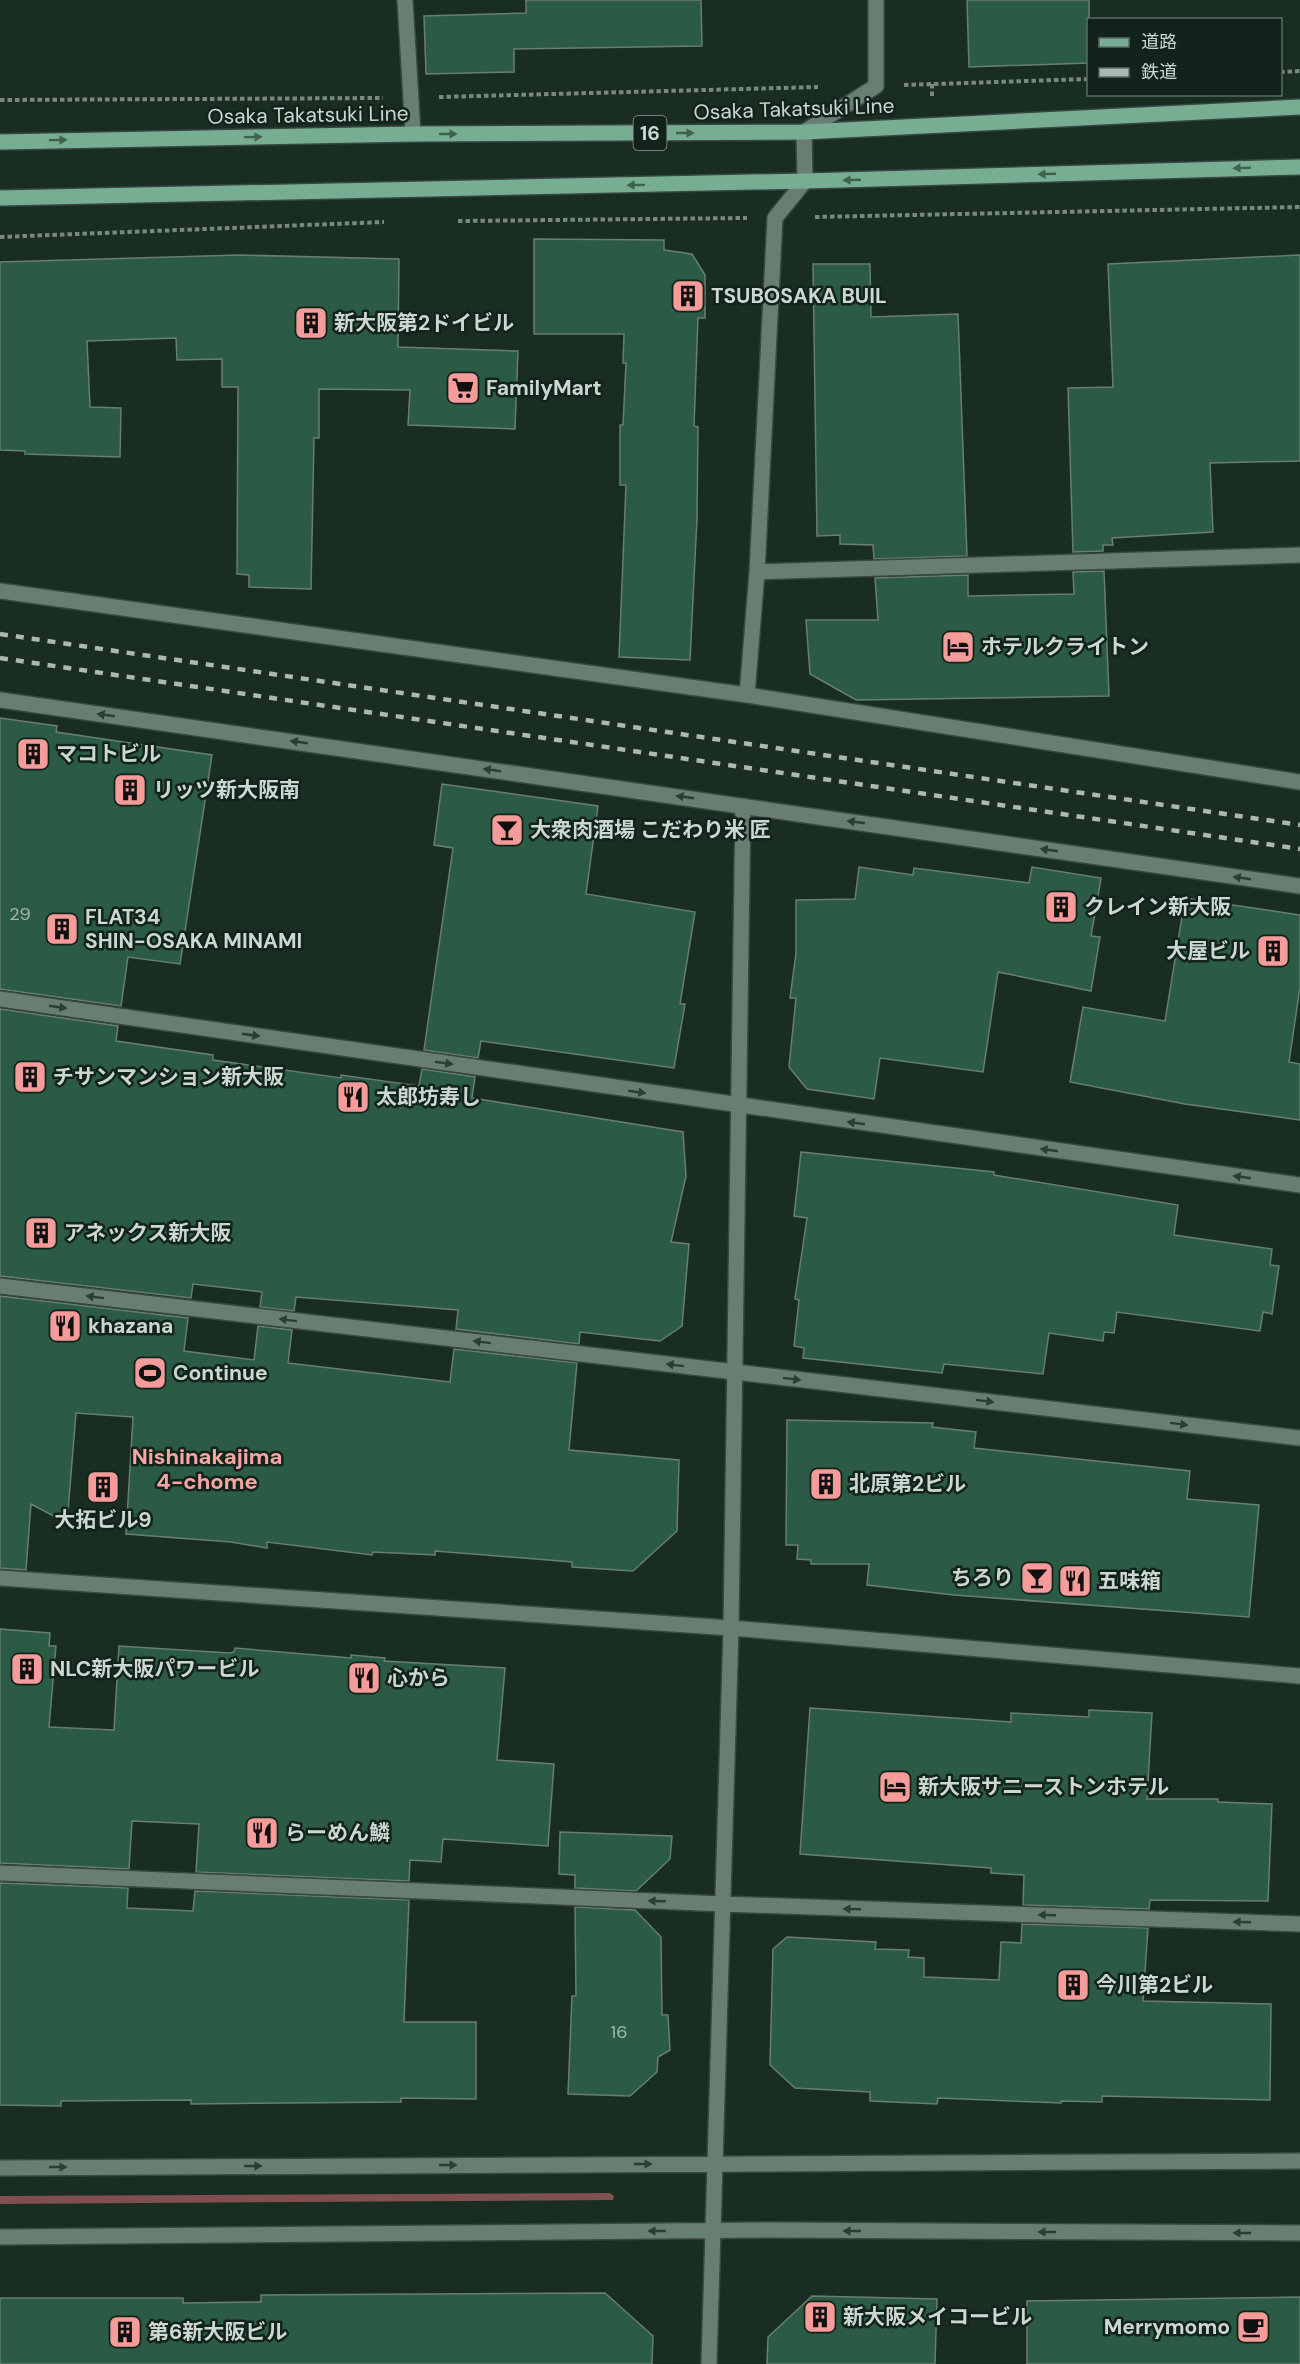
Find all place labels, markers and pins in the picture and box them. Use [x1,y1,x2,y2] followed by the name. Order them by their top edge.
[670,278,706,314] building icon: TSUBOSAKA BUIL
[711,282,887,310] place label: TSUBOSAKA BUIL
[293,305,329,341] building icon: 新大阪第2ドイビル
[334,309,514,337] place label: 新大阪第2ドイビル
[445,370,481,406] supermarket icon: FamilyMart
[486,374,601,402] place label: FamilyMart
[940,629,976,665] hotel icon: ホテルクライトン
[981,633,1149,661] place label: ホテルクライトン
[15,736,51,772] building icon: マコトビル
[56,740,161,768] place label: マコトビル
[112,772,148,808] building icon: リッツ新大阪南
[153,776,300,804] place label: リッツ新大阪南
[489,812,525,848] bar icon: 大衆肉酒場 こだわり米 匠
[530,816,771,844] place label: 大衆肉酒場 こだわり米 匠
[1043,889,1079,925] building icon: クレイン新大阪
[1084,893,1231,921] place label: クレイン新大阪
[85,903,302,955] place label: FLAT34 SHIN-OSAKA MINAMI
[44,911,80,947] building icon: FLAT34 SHIN-OSAKA MINAMI
[1255,933,1291,969] building icon: 大屋ビル
[1166,937,1250,965] place label: 大屋ビル
[12,1059,48,1095] building icon: チサンマンション新大阪
[53,1063,284,1091] place label: チサンマンション新大阪
[335,1079,371,1115] restaurant icon: 太郎坊寿し
[376,1083,481,1111] place label: 太郎坊寿し
[23,1215,59,1251] building icon: アネックス新大阪
[64,1219,231,1247] place label: アネックス新大阪
[47,1308,83,1344] restaurant icon: khazana
[88,1312,173,1340] place label: khazana
[132,1355,168,1391] sports icon: Continue
[173,1359,268,1387] place label: Continue
[808,1466,844,1502] building icon: 北原第2ビル
[85,1469,121,1505] building icon: 大拓ビル9
[849,1470,966,1498] place label: 北原第2ビル
[54,1506,152,1534] place label: 大拓ビル9
[1019,1560,1055,1596] bar icon: ちろり
[1057,1563,1093,1599] restaurant icon: 五味箱
[951,1564,1014,1592] place label: ちろり
[1098,1567,1161,1595] place label: 五味箱
[9,1651,45,1687] building icon: NLC新大阪パワービル
[50,1655,259,1683] place label: NLC新大阪パワービル
[346,1660,382,1696] restaurant icon: 心から
[387,1664,450,1692] place label: 心から
[877,1769,913,1805] hotel icon: 新大阪サニーストンホテル
[918,1773,1169,1801] place label: 新大阪サニーストンホテル
[244,1815,280,1851] restaurant icon: らーめん鱗
[285,1819,390,1847] place label: らーめん鱗
[1055,1967,1091,2003] building icon: 今川第2ビル
[1096,1971,1213,1999] place label: 今川第2ビル
[802,2299,838,2335] building icon: 新大阪メイコービル
[843,2303,1032,2331] place label: 新大阪メイコービル
[1235,2309,1271,2345] cafe icon: Merrymomo
[1104,2313,1230,2341] place label: Merrymomo
[107,2314,143,2350] building icon: 第6新大阪ビル
[148,2318,287,2346] place label: 第6新大阪ビル

